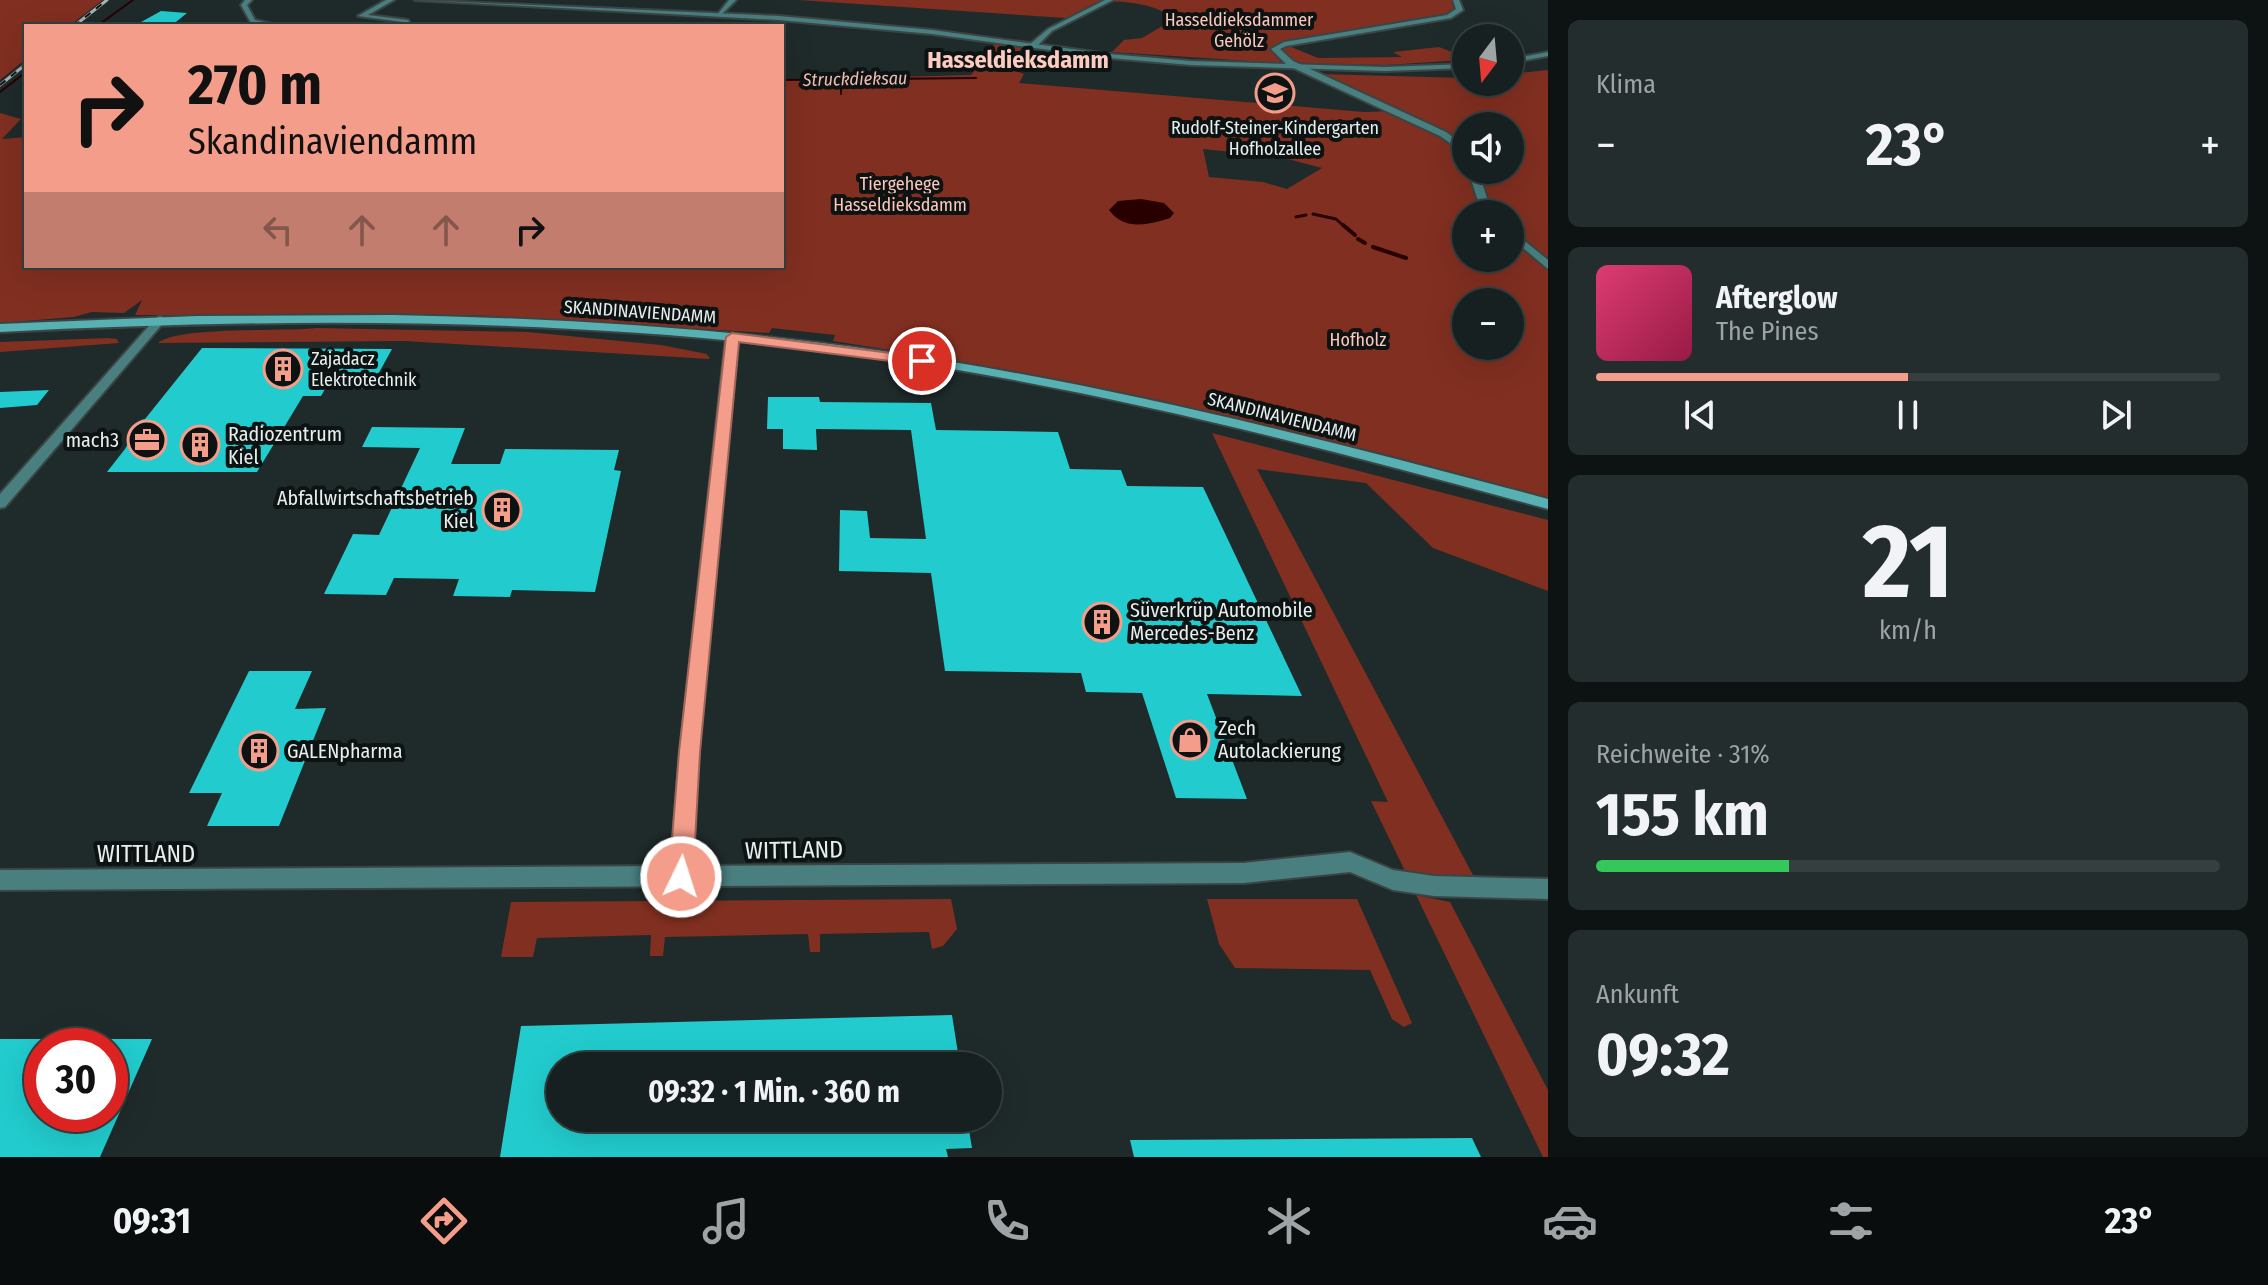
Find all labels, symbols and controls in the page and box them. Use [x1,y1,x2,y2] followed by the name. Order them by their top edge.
[1165,9,1314,52] park label: Hasseldieksdammer Gehölz
[1452,24,1524,96] north arrow
[1452,24,1524,360] map controls
[927,46,1109,74] district label: Hasseldieksdamm
[188,52,322,119] text: 270 m
[56,56,160,160] icon: right
[801,67,908,91] water label: Struckdieksau
[1596,69,1656,100] text: Klima
[1254,72,1296,114] school or university icon: Rudolf-Steiner-Kindergarten Hofholzallee
[1866,109,1950,181] text: 23°
[1452,112,1524,184] button: sound
[1171,117,1379,160] place label: Rudolf-Steiner-Kindergarten Hofholzallee
[1596,119,1616,172] text: −
[2200,119,2220,172] text: +
[188,120,477,164] text: Skandinaviendamm
[833,173,967,216] park label: Tiergehege Hasseldieksdamm
[1452,200,1524,272] button: +
[256,208,300,252] icon: left
[340,208,384,252] icon: ahead
[424,208,468,252] icon: ahead
[508,208,552,252] icon: right
[1716,280,1838,316] text: Afterglow
[1452,288,1524,360] button: −
[563,296,717,328] street label: SKANDINAVIENDAMM
[1716,316,1819,347] text: The Pines
[888,327,956,395] pin
[1330,329,1386,351] park label: Hofholz
[900,339,944,383] icon: arrive
[262,348,304,390] building icon: Zajadacz Elektrotechnik
[311,348,417,391] place label: Zajadacz Elektrotechnik
[1205,388,1359,446] street label: SKANDINAVIENDAMM
[1678,393,1722,437] icon: previous
[1886,393,1930,437] icon: pause
[2094,393,2138,437] icon: next
[126,419,168,461] office icon: mach3
[228,422,342,469] place label: Radiozentrum Kiel
[179,424,221,466] building icon: Radiozentrum Kiel
[66,428,119,452] place label: mach3
[277,486,474,533] place label: Abfallwirtschaftsbetrieb Kiel
[481,489,523,531] building icon: Abfallwirtschaftsbetrieb Kiel
[1863,500,1953,625] text: 21
[1130,598,1313,645] place label: Süverkrüp Automobile Mercedes-Benz
[1081,601,1123,643] building icon: Süverkrüp Automobile Mercedes-Benz
[1879,615,1937,646] text: km/h
[1218,716,1341,763] place label: Zech Autolackierung
[1169,719,1211,761] shop icon: Zech Autolackierung
[238,730,280,772] building icon: GALENpharma
[287,739,403,763] place label: GALENpharma
[1596,739,1770,770] text: Reichweite · 31%
[1596,779,1769,851] text: 155 km
[639,835,723,919] position arrow
[745,835,843,865] street label: WITTLAND
[97,840,195,868] street label: WITTLAND
[1596,979,1679,1010] text: Ankunft
[1596,1019,1730,1091] text: 09:32
[24,1028,128,1132] speed limit sign: 30
[648,1074,900,1110] text: 09:32 · 1 Min. · 360 m
[416,1193,472,1249] icon: directions
[698,1193,754,1249] icon: music
[979,1193,1035,1249] icon: phone
[1261,1193,1317,1249] icon: climate
[1542,1193,1598,1249] icon: car
[1823,1193,1879,1249] icon: filters
[113,1199,191,1243] text: 09:31
[2105,1199,2155,1243] text: 23°

